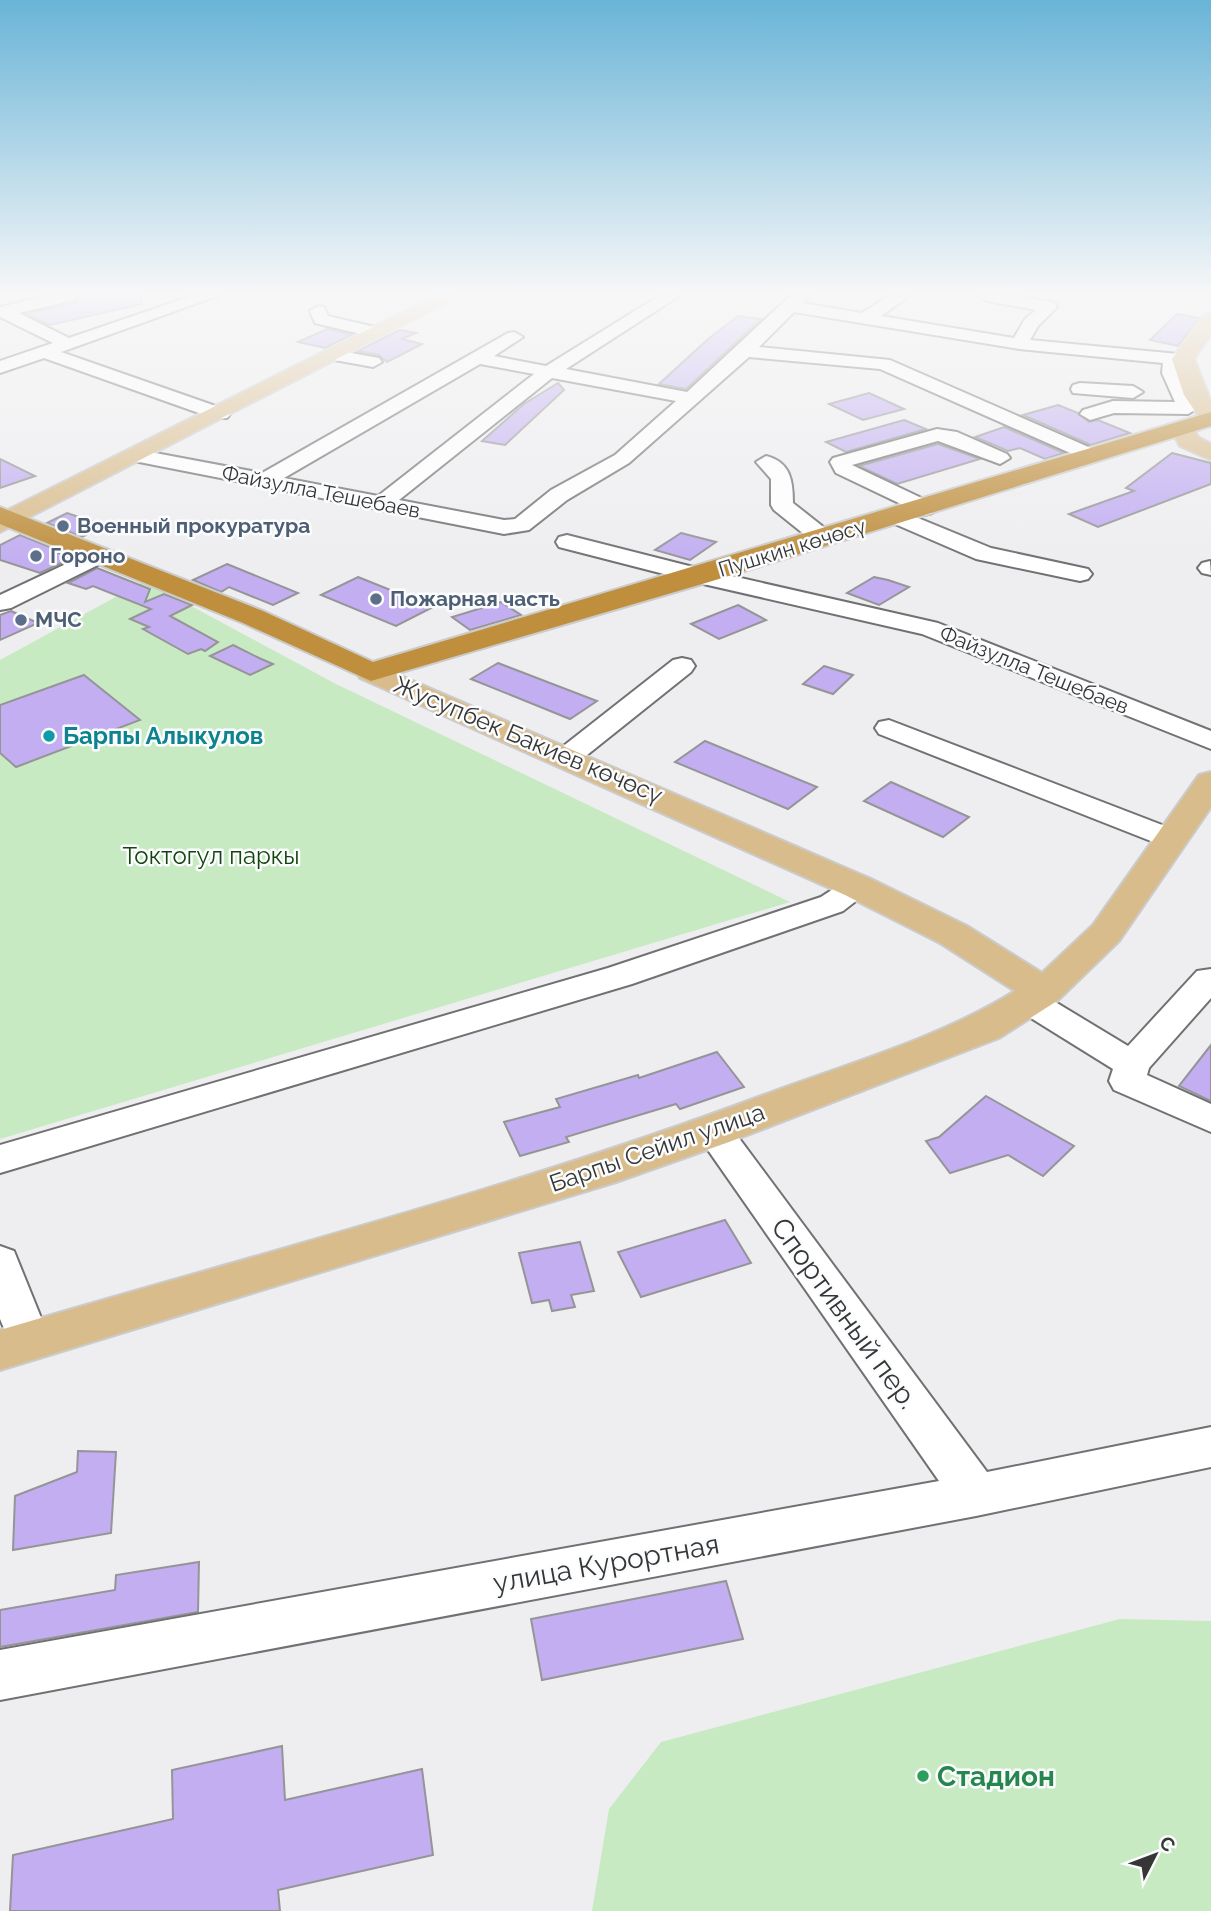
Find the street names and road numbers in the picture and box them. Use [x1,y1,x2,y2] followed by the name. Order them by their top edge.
[220,460,422,523] street label: Файзулла Тешебаев
[715,513,869,582] street label: Пушкин көчөсү
[936,620,1132,719] street label: Файзулла Тешебаев
[389,670,667,810] street label: Жусупбек Бакиев көчөсү
[545,1097,768,1198] street label: Барпы Сейил улица
[764,1211,925,1415] street label: Спортивный пер.
[490,1527,722,1600] street label: улица Курортная

